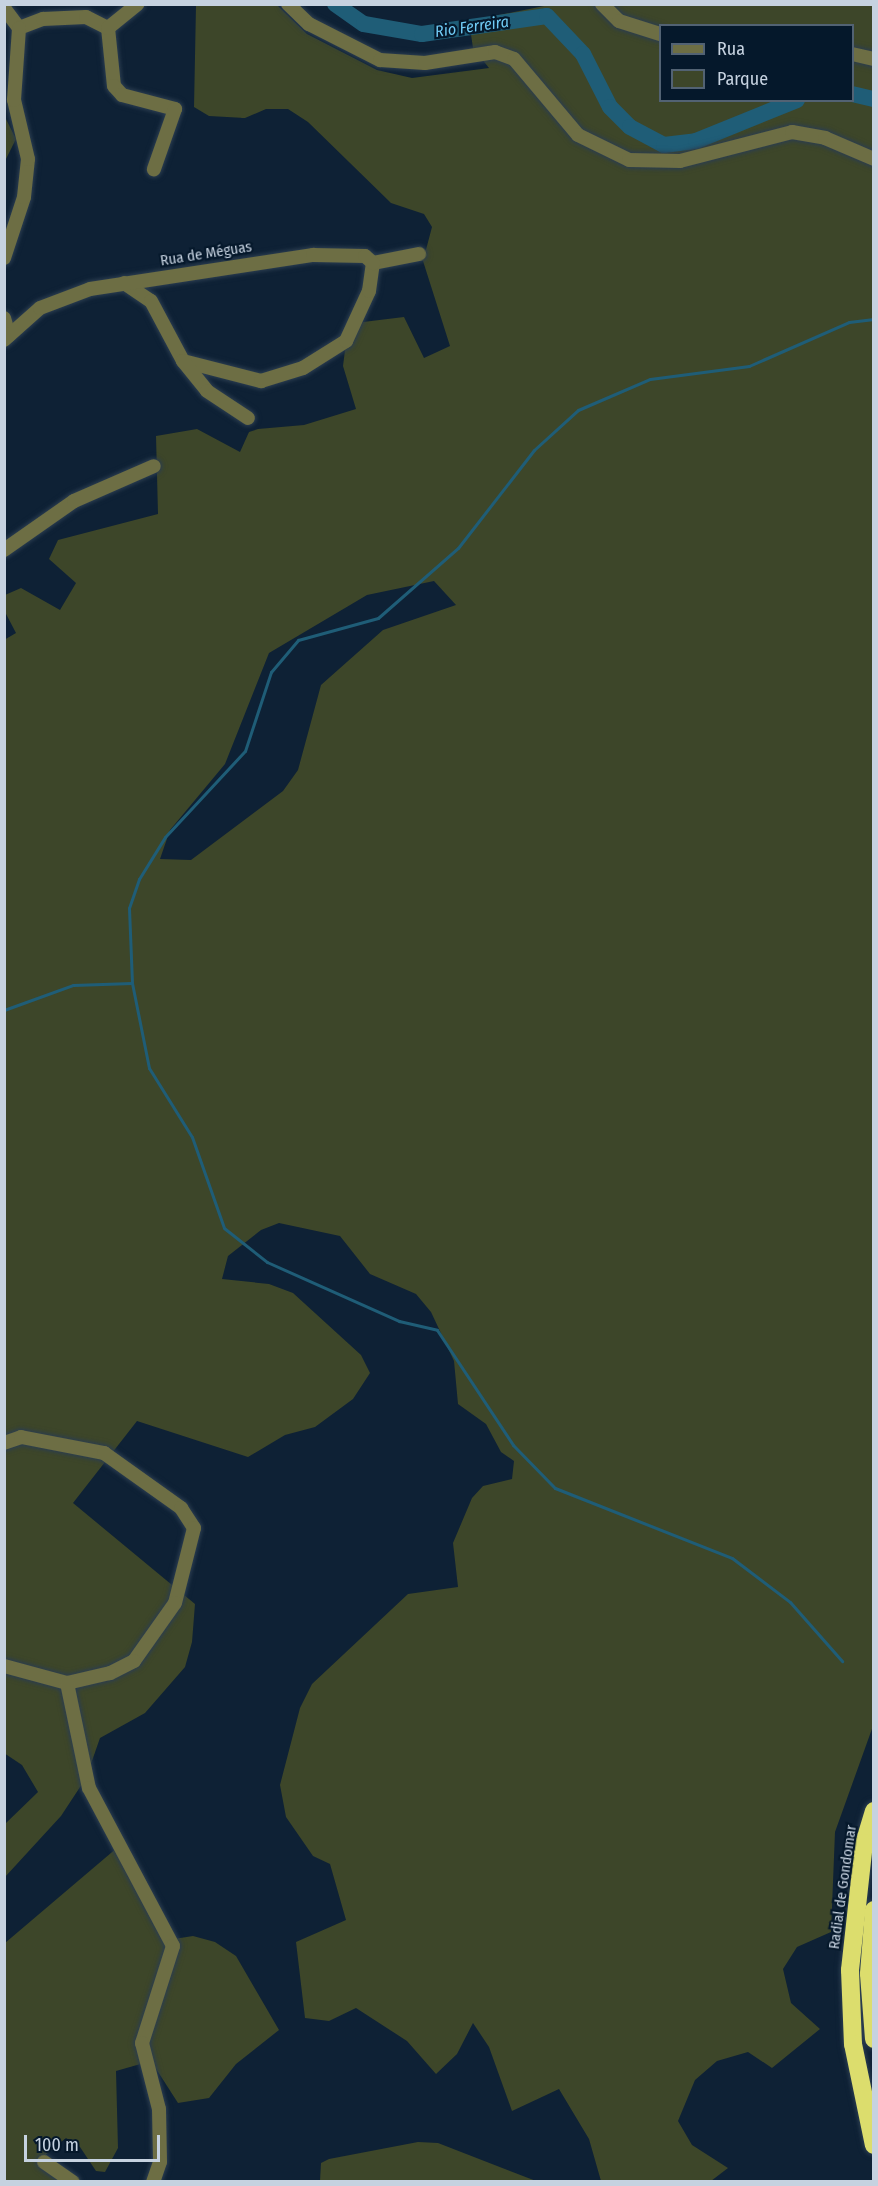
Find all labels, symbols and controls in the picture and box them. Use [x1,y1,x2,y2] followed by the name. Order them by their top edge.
[434,12,510,42] water label: Rio Ferreira
[659,24,854,102] legend
[717,38,745,60] text: Rua
[717,68,768,90] text: Parque
[159,238,253,270] street label: Rua de Méguas
[825,1824,861,1950] street label: Radial de Gondomar
[27,2123,164,2161] scale bar
[35,2134,79,2156] text: 100 m

